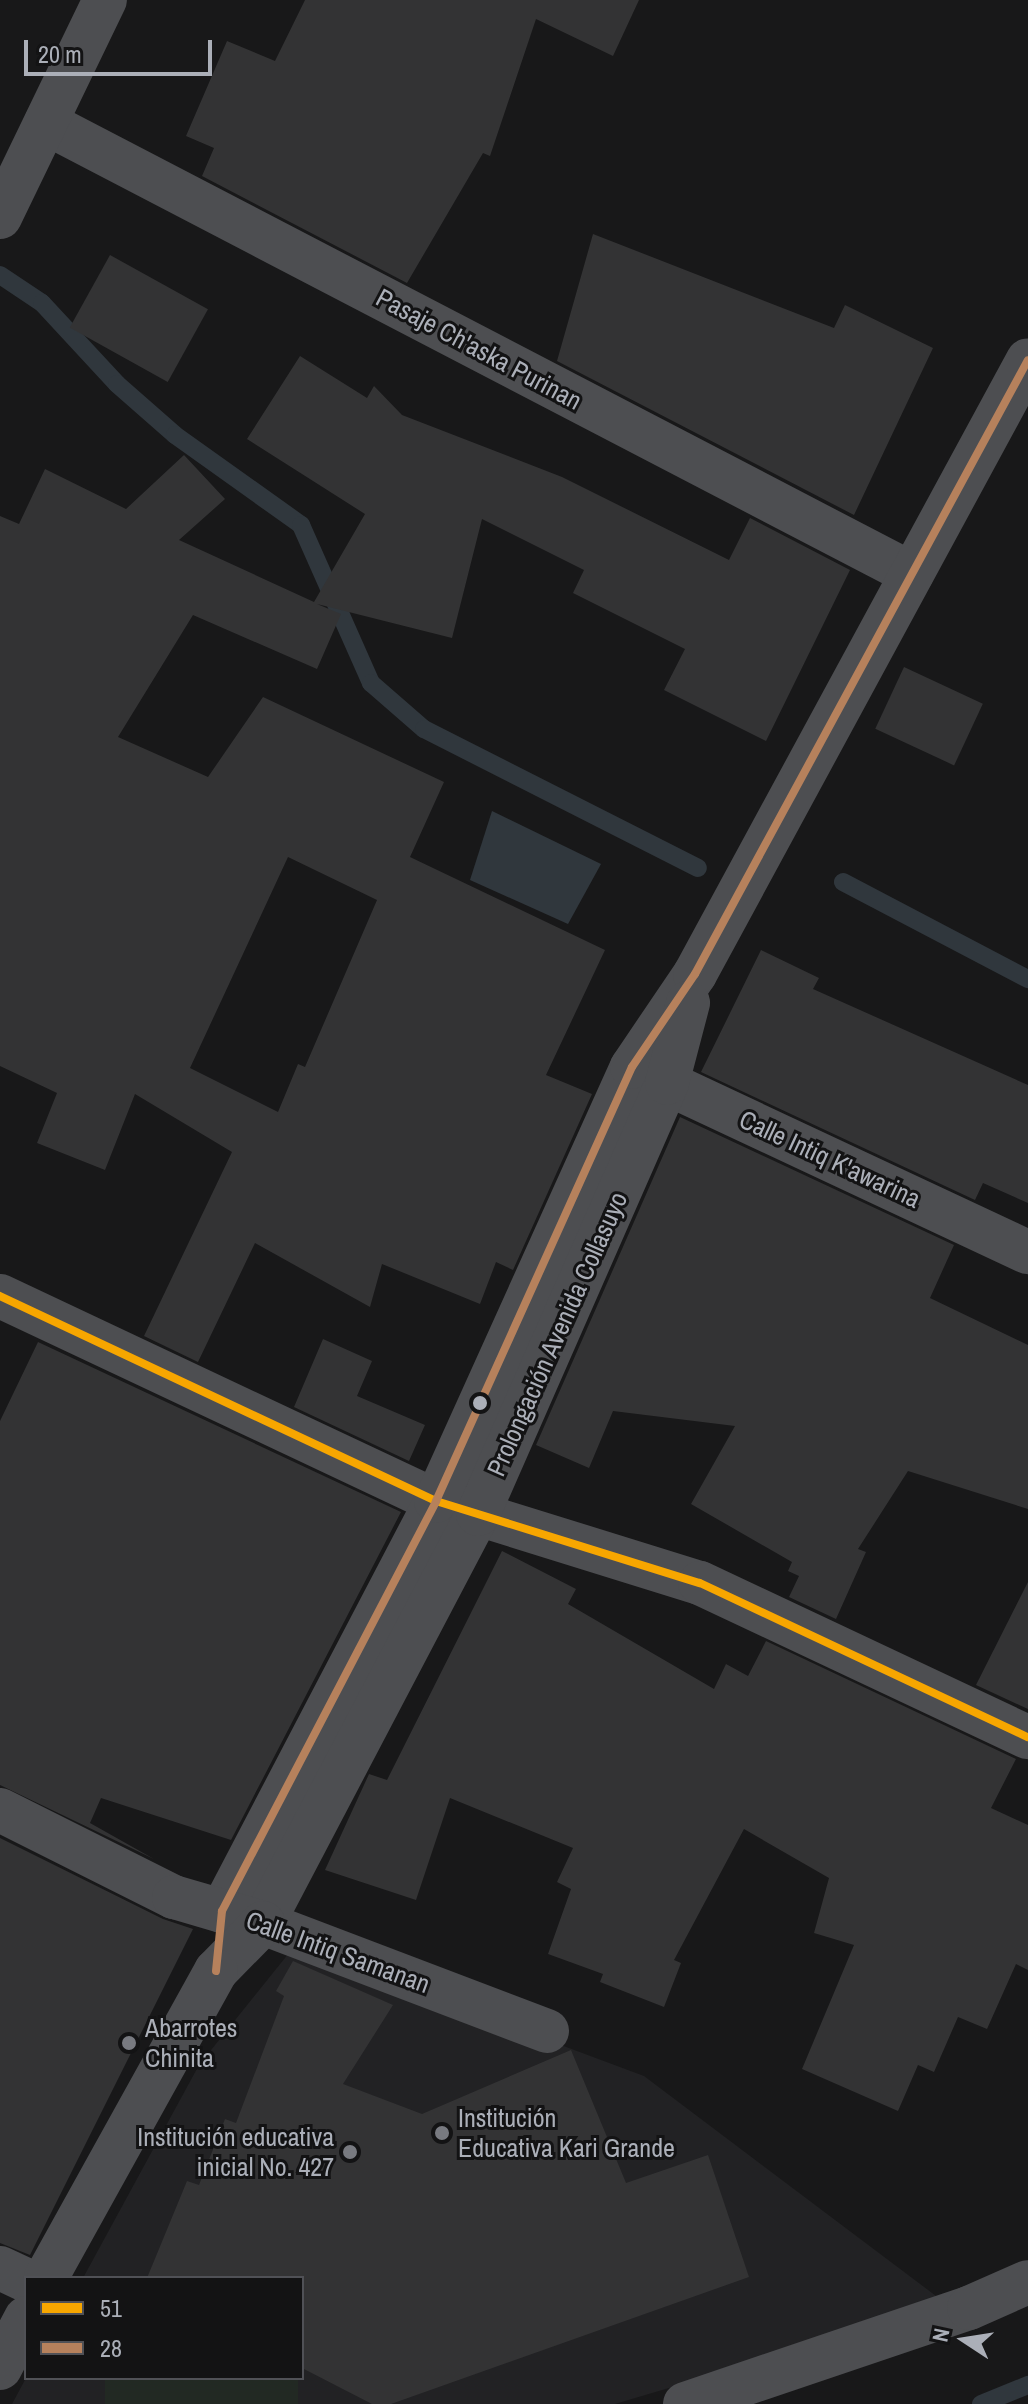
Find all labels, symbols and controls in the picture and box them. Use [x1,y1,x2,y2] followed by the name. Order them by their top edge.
[28,24,216,74] scale bar
[38,38,82,70] text: 20 m
[371,282,587,416] street label: Pasaje Ch'aska Purinan
[735,1103,925,1215] street label: Calle Intiq K'awarina
[480,1187,634,1481] street label: Prolongación Avenida Collasuyo
[472,1395,488,1411] unlabelled marker
[242,1904,434,2000] street label: Calle Intiq Samanan
[145,2012,237,2074] place label: Abarrotes Chinita
[120,2034,138,2052] marker: Abarrotes Chinita
[458,2102,675,2164] place label: Institución Educativa Kari Grande
[137,2121,334,2182] place label: Institución educativa inicial No. 427
[433,2124,451,2142] marker: Institución Educativa Kari Grande
[341,2143,359,2161] marker: Institución educativa inicial No. 427
[24,2276,304,2380] legend
[100,2292,122,2324] text: 51
[924,2300,1004,2380] north arrow
[924,2326,957,2345] text: N
[100,2332,122,2364] text: 28

